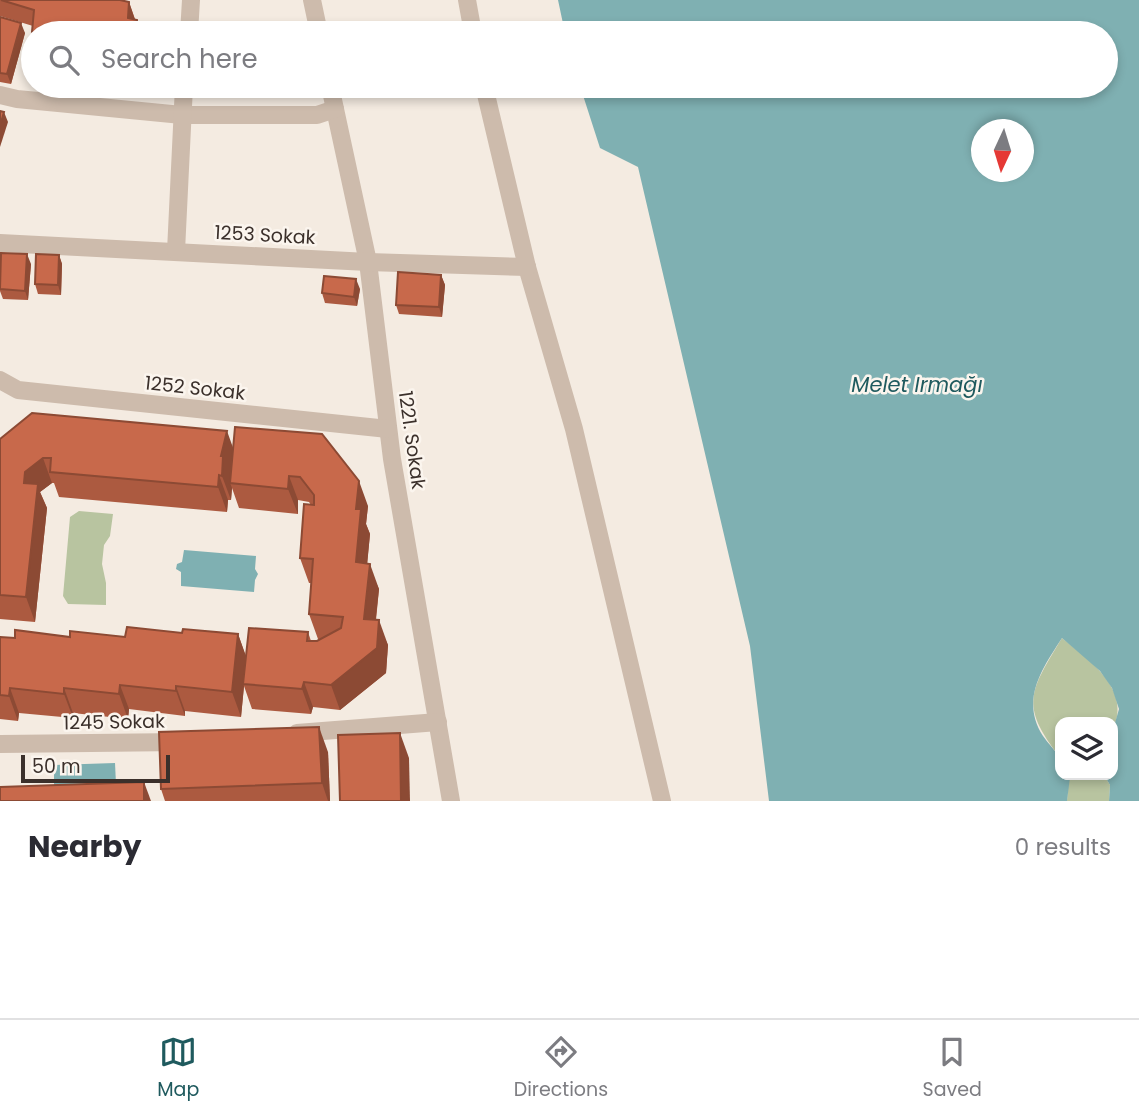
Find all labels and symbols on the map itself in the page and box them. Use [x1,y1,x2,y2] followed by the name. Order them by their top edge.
[971,119,1034,182] north arrow
[214,219,316,251] street label: 1253 Sokak
[144,369,247,407] street label: 1252 Sokak
[851,370,983,399] water label: Melet Irmağı
[392,389,432,491] street label: 1221. Sokak
[63,708,165,736] street label: 1245 Sokak
[21,752,170,784] scale bar

